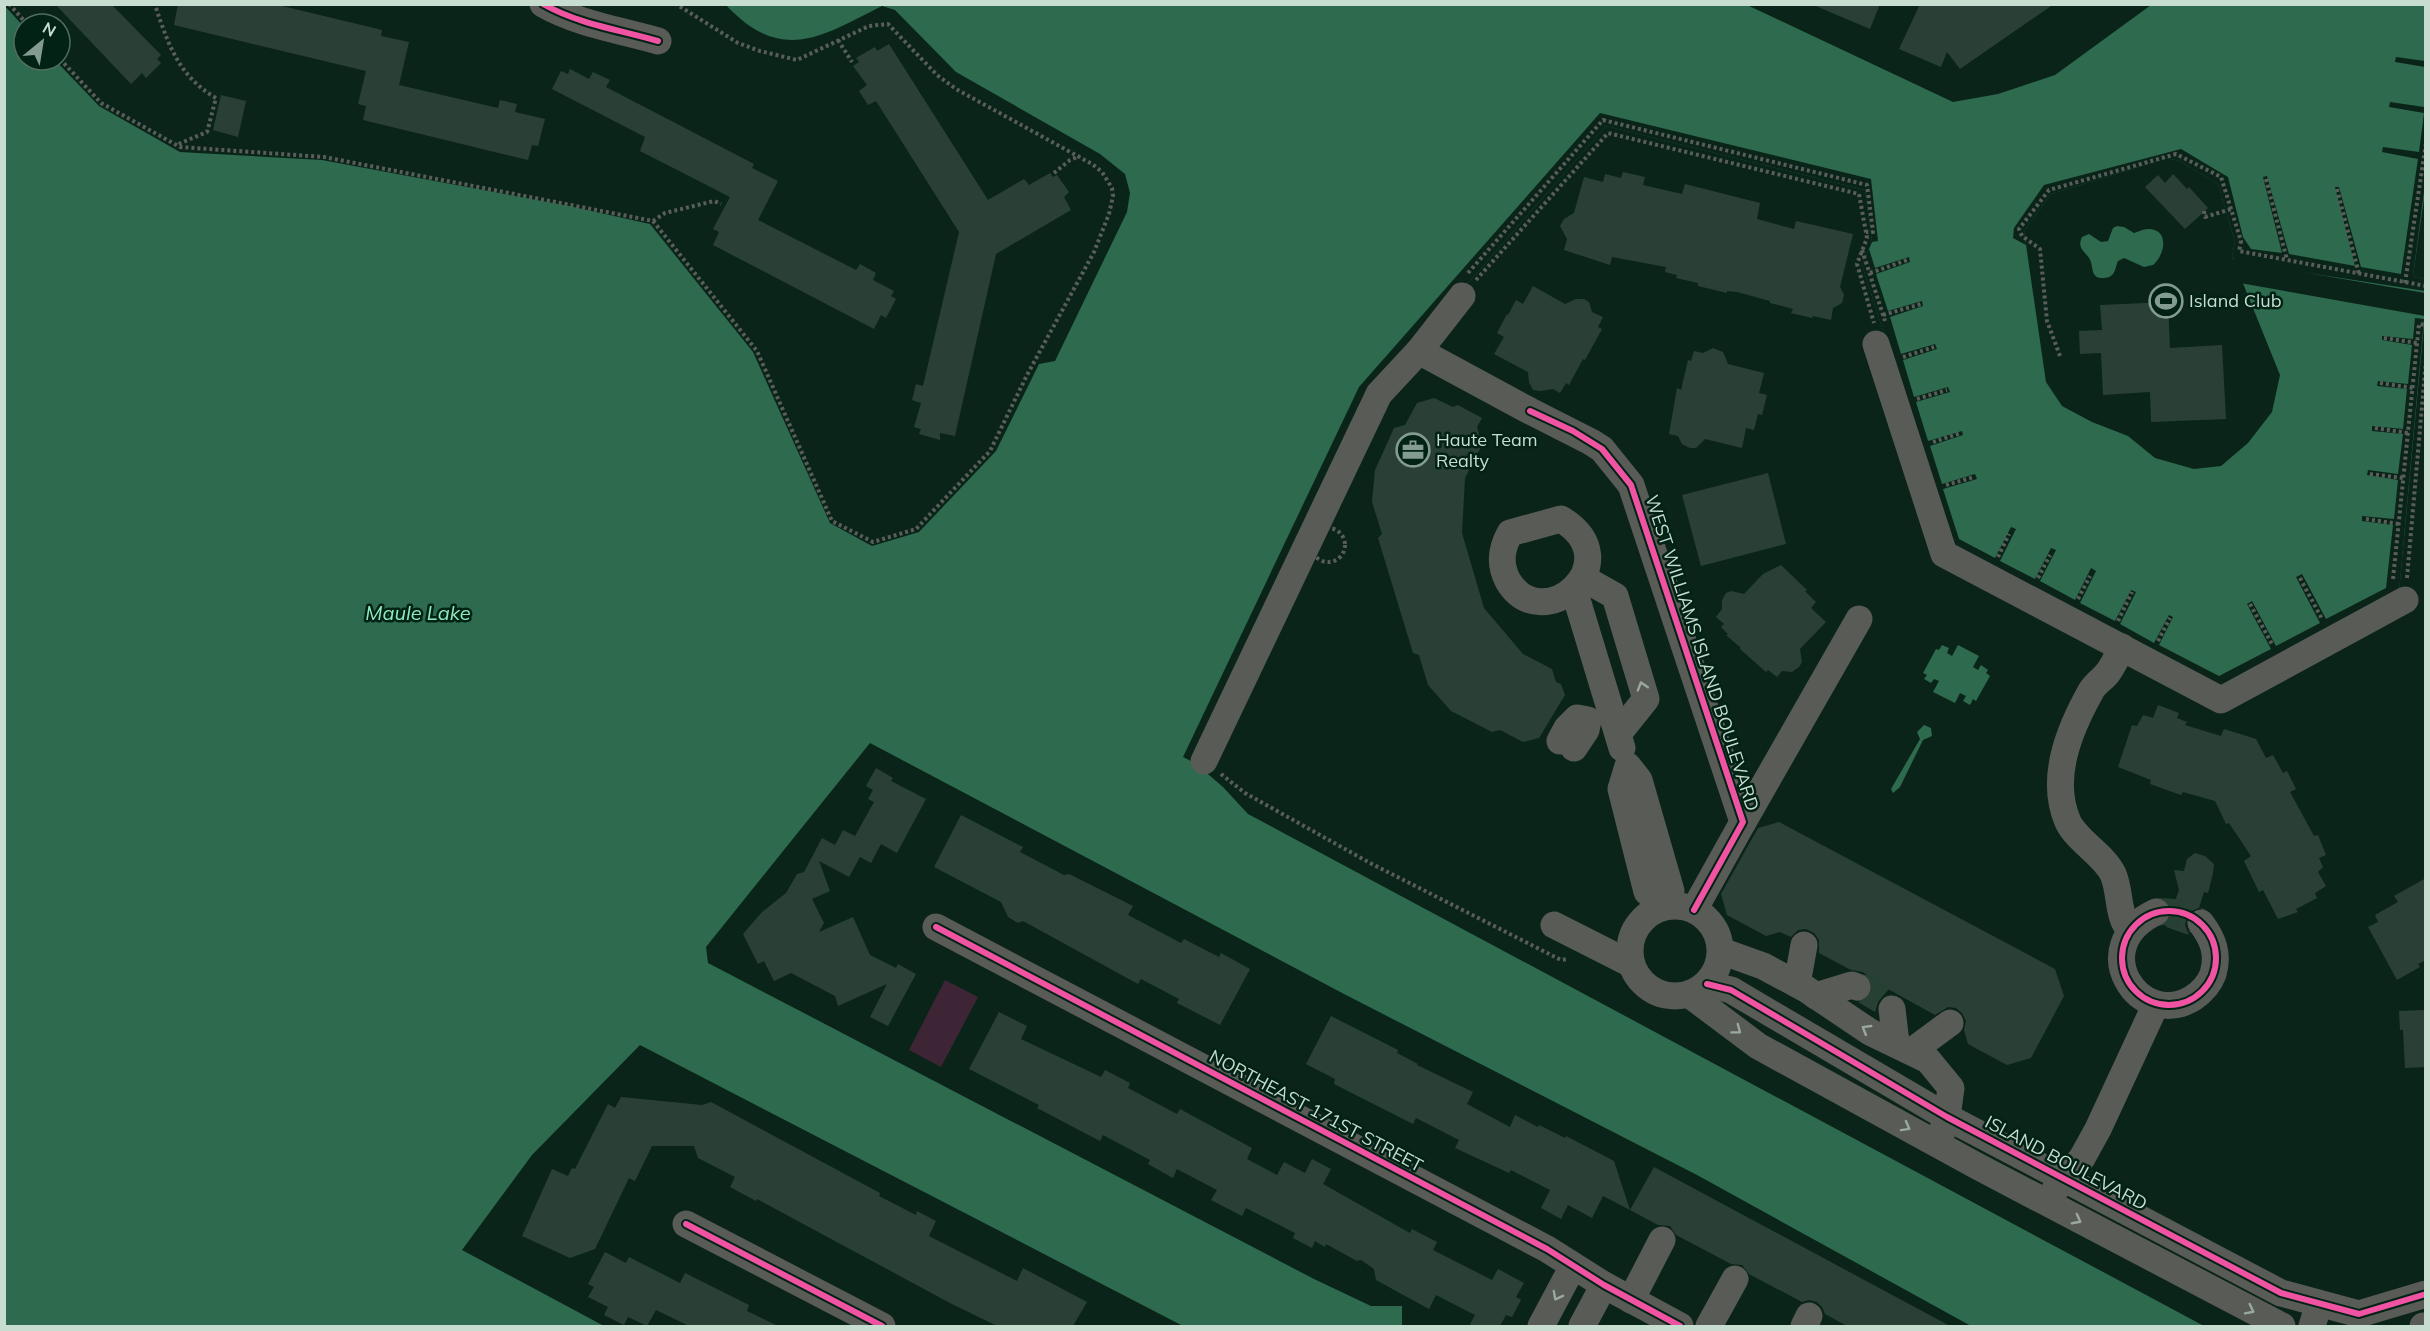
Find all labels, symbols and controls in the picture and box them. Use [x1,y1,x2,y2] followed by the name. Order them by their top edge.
[12,12,72,72] north arrow
[39,17,60,41] text: N
[2148,283,2184,319] sports icon: Island Club
[2189,289,2282,312] place label: Island Club
[1436,428,1538,472] place label: Haute Team Realty
[1395,432,1431,468] office icon: Haute Team Realty
[1640,492,1765,814] street label: WEST WILLIAMS ISLAND BOULEVARD
[365,600,471,625] water label: Maule Lake
[1637,681,1649,692] one-way arrow
[1730,1023,1741,1034] one-way arrow
[1862,1025,1872,1036] one-way arrow
[1205,1044,1427,1177] street label: NORTHEAST 171ST STREET
[1981,1110,2151,1215] street label: ISLAND BOULEVARD
[1899,1120,1910,1131] one-way arrow
[2071,1213,2082,1224] one-way arrow
[1553,1290,1564,1300] one-way arrow
[2244,1303,2255,1314] one-way arrow

